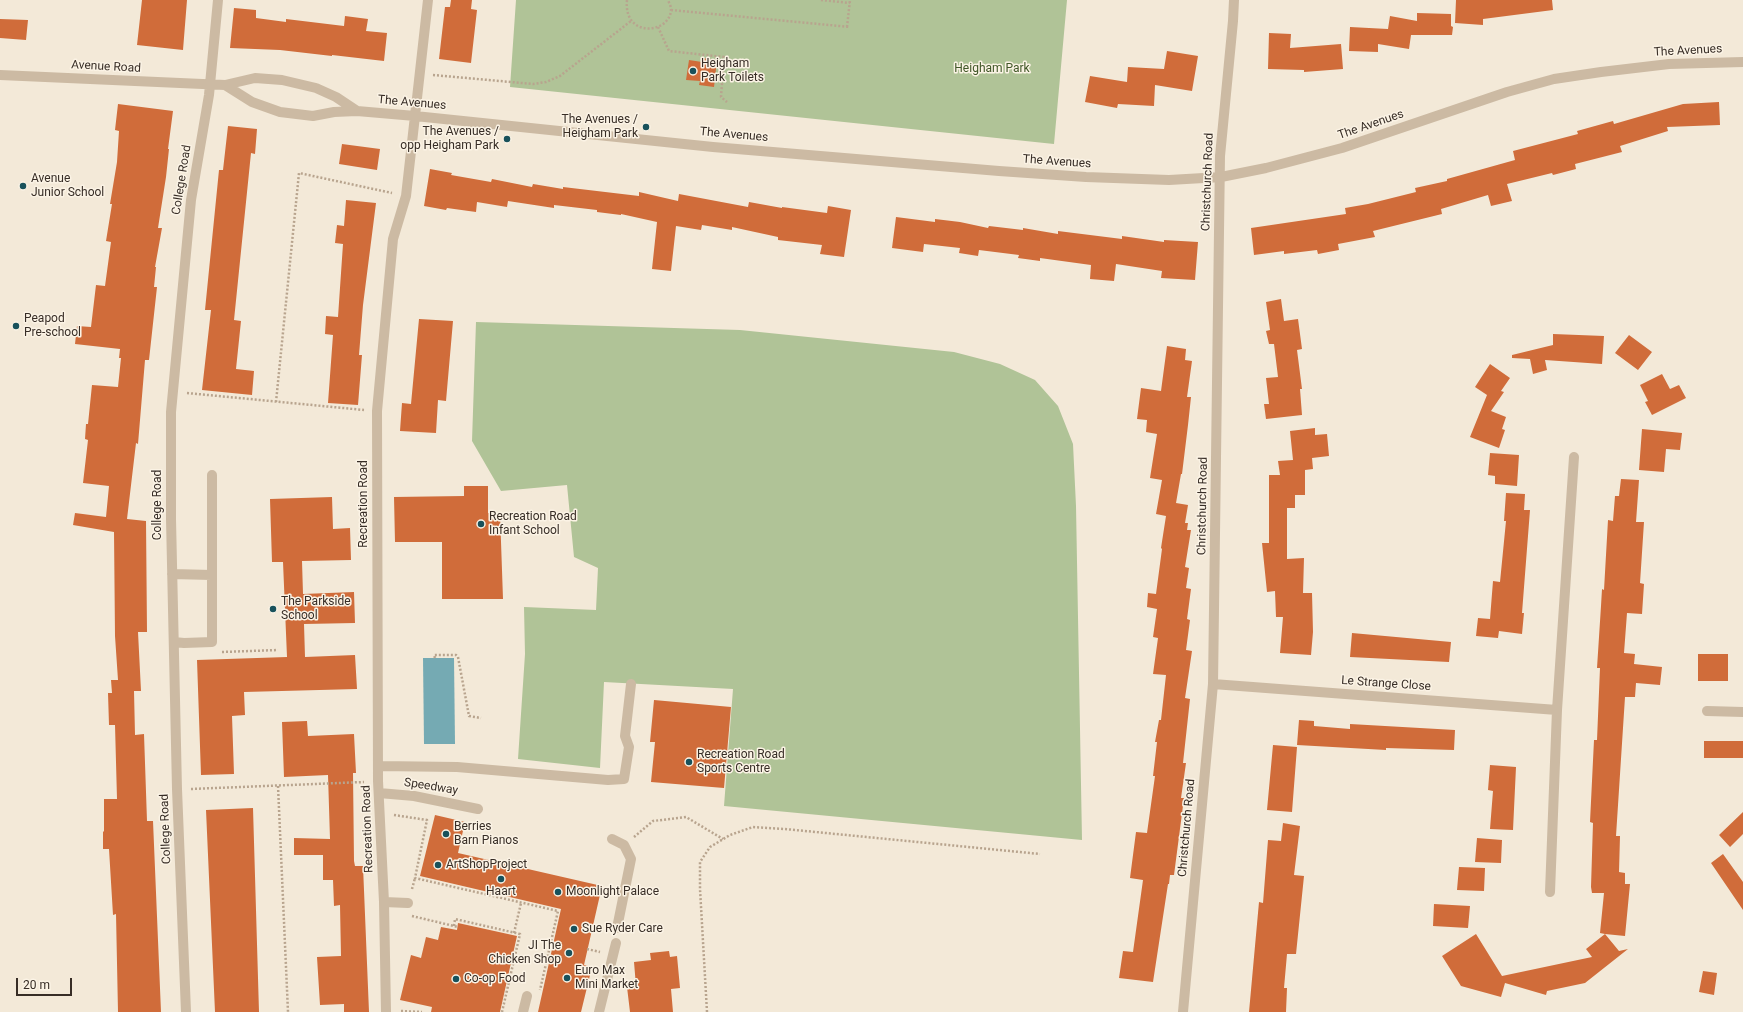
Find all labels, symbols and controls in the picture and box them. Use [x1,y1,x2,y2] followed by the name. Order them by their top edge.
[1653,42,1723,60] street label: The Avenues
[701,57,764,85] place label: Heigham Park Toilets
[71,58,141,76] street label: Avenue Road
[954,62,1030,76] park label: Heigham Park
[688,66,698,76] marker: Heigham Park Toilets
[377,93,447,113] street label: The Avenues
[1336,107,1406,143] street label: The Avenues
[562,113,638,141] place label: The Avenues / Heigham Park
[641,122,651,132] marker: The Avenues / Heigham Park
[400,125,499,153] place label: The Avenues / opp Heigham Park
[699,125,769,145] street label: The Avenues
[1199,133,1217,231] street label: Christchurch Road
[502,134,512,144] marker: The Avenues / opp Heigham Park
[169,144,195,216] street label: College Road
[1022,152,1092,172] street label: The Avenues
[31,172,104,200] place label: Avenue Junior School
[18,181,28,191] marker: Avenue Junior School
[24,312,81,340] place label: Peapod Pre-school
[11,321,21,331] marker: Peapod Pre-school
[1195,457,1211,555] street label: Christchurch Road
[357,460,371,548] street label: Recreation Road
[151,470,165,540] street label: College Road
[489,510,577,538] place label: Recreation Road Infant School
[476,519,486,529] marker: Recreation Road Infant School
[281,595,351,623] place label: The Parkside School
[268,604,278,614] marker: The Parkside School
[1341,674,1431,694] street label: Le Strange Close
[697,748,785,776] place label: Recreation Road Sports Centre
[684,757,694,767] marker: Recreation Road Sports Centre
[403,776,459,798] street label: Speedway
[1176,778,1198,878] street label: Christchurch Road
[359,785,377,873] street label: Recreation Road
[158,794,174,864] street label: College Road
[454,820,518,848] place label: Berries Barn Pianos
[441,829,451,839] marker: Berries Barn Pianos
[446,858,527,872] place label: ArtShopProject
[433,860,443,870] marker: ArtShopProject
[496,874,506,884] marker: Haart
[486,885,516,899] place label: Haart
[566,885,659,899] place label: Moonlight Palace
[553,887,563,897] marker: Moonlight Palace
[582,922,663,936] place label: Sue Ryder Care
[569,924,579,934] marker: Sue Ryder Care
[488,939,561,967] place label: JI The Chicken Shop
[564,948,574,958] marker: JI The Chicken Shop
[575,964,638,992] place label: Euro Max Mini Market
[18,970,74,996] scale bar
[464,972,525,986] place label: Co-op Food
[562,973,572,983] marker: Euro Max Mini Market
[451,974,461,984] marker: Co-op Food
[23,978,50,992] text: 20 m

